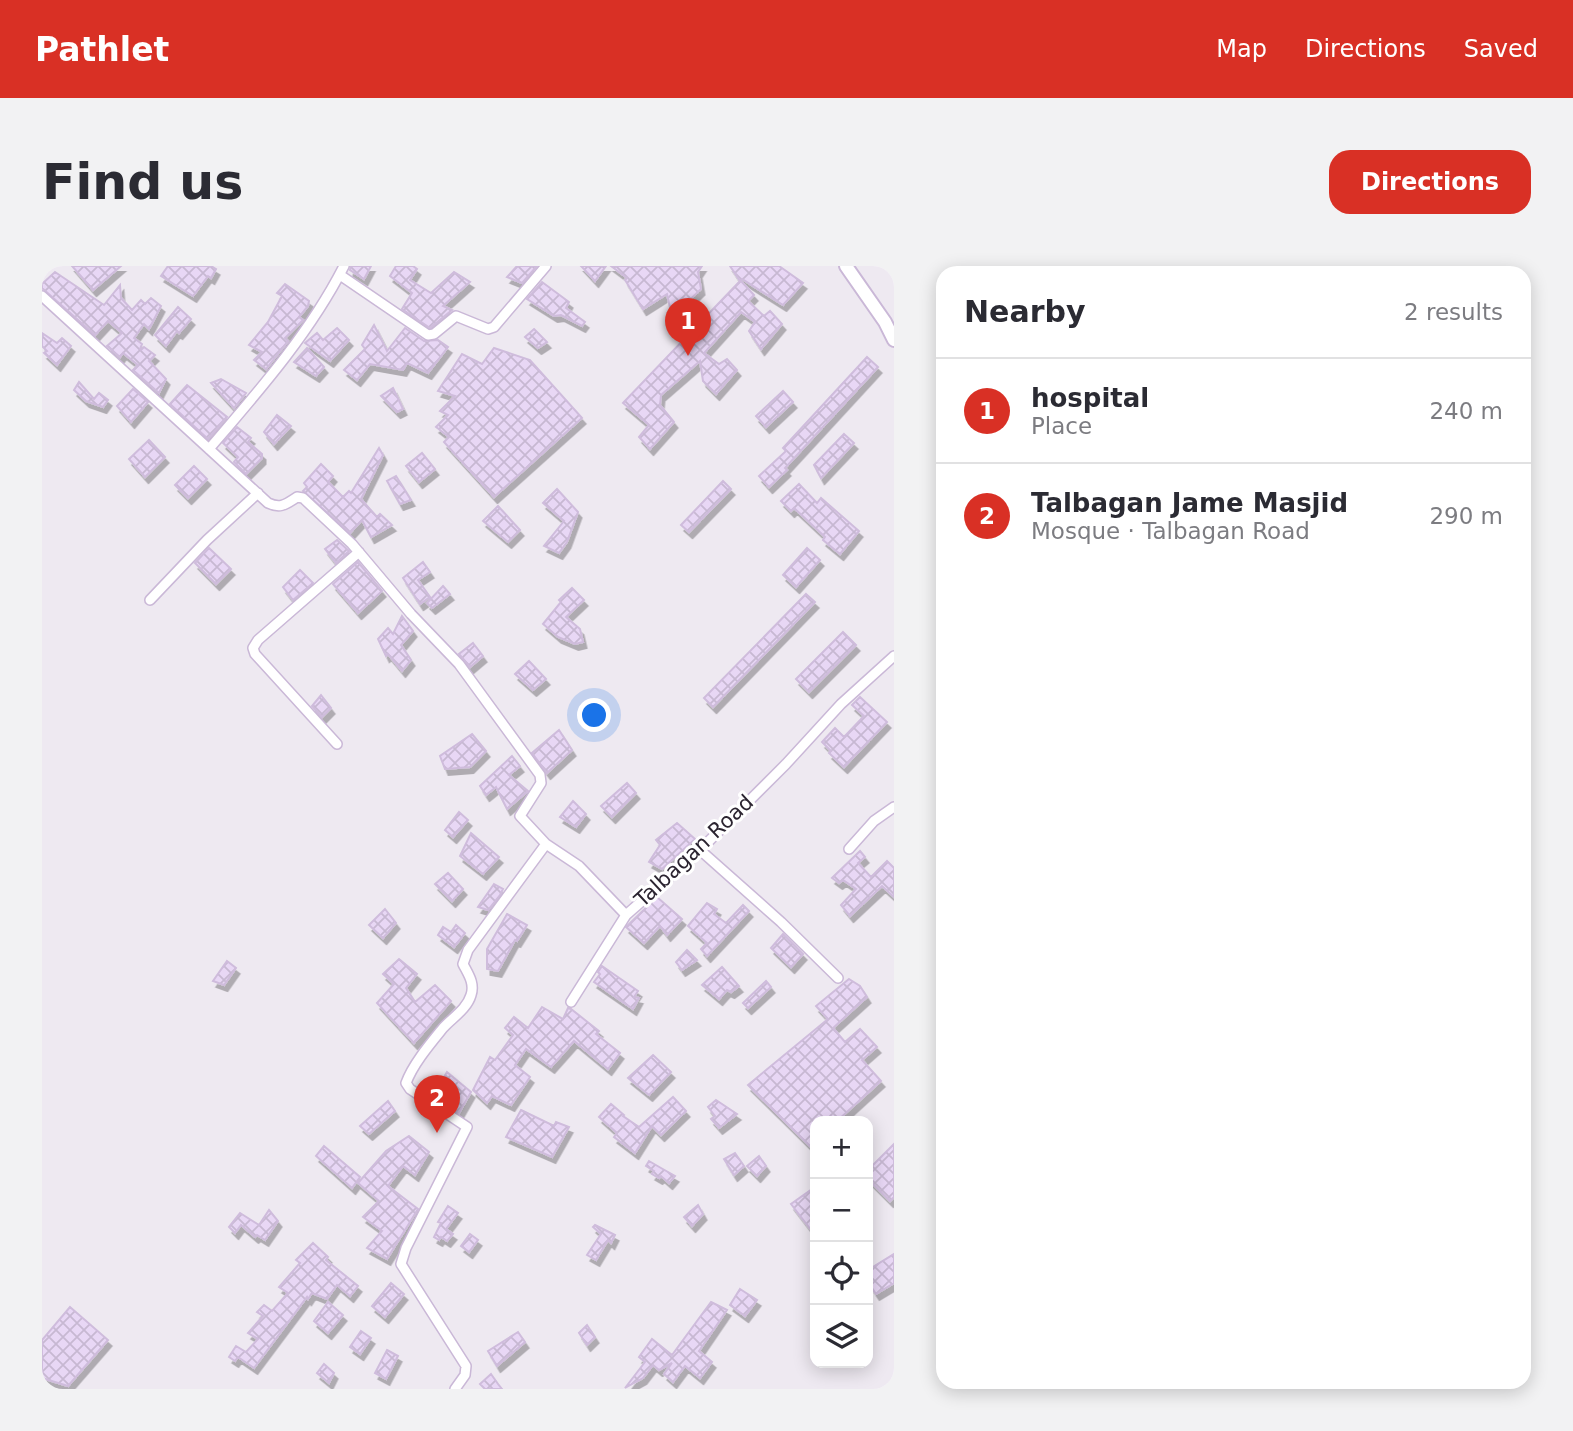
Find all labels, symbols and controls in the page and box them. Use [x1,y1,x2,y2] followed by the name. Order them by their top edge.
[35,30,169,69] text: Pathlet
[1216,35,1267,63] text: Map
[1305,35,1426,63] text: Directions
[1464,35,1538,63] text: Saved
[1329,150,1531,214] button: Directions
[42,154,243,211] text: Find us
[964,294,1086,329] text: Nearby
[665,298,711,356] pin: 1
[1404,299,1503,325] text: 2 results
[1031,383,1149,413] text: hospital
[979,398,995,424] text: 1
[1429,398,1503,424] text: 240 m
[1031,413,1092,439] text: Place
[1031,488,1348,518] text: Talbagan Jame Masjid
[979,503,995,529] text: 2
[1429,503,1503,529] text: 290 m
[1031,518,1310,544] text: Mosque · Talbagan Road
[577,698,611,732] your location
[629,790,758,913] street label: Talbagan Road
[414,1075,460,1133] pin: 2
[810,1116,873,1368] map controls
[810,1116,873,1179] button: +
[810,1179,873,1242] button: −
[810,1242,873,1305] button: locate
[810,1305,873,1368] button: layers

